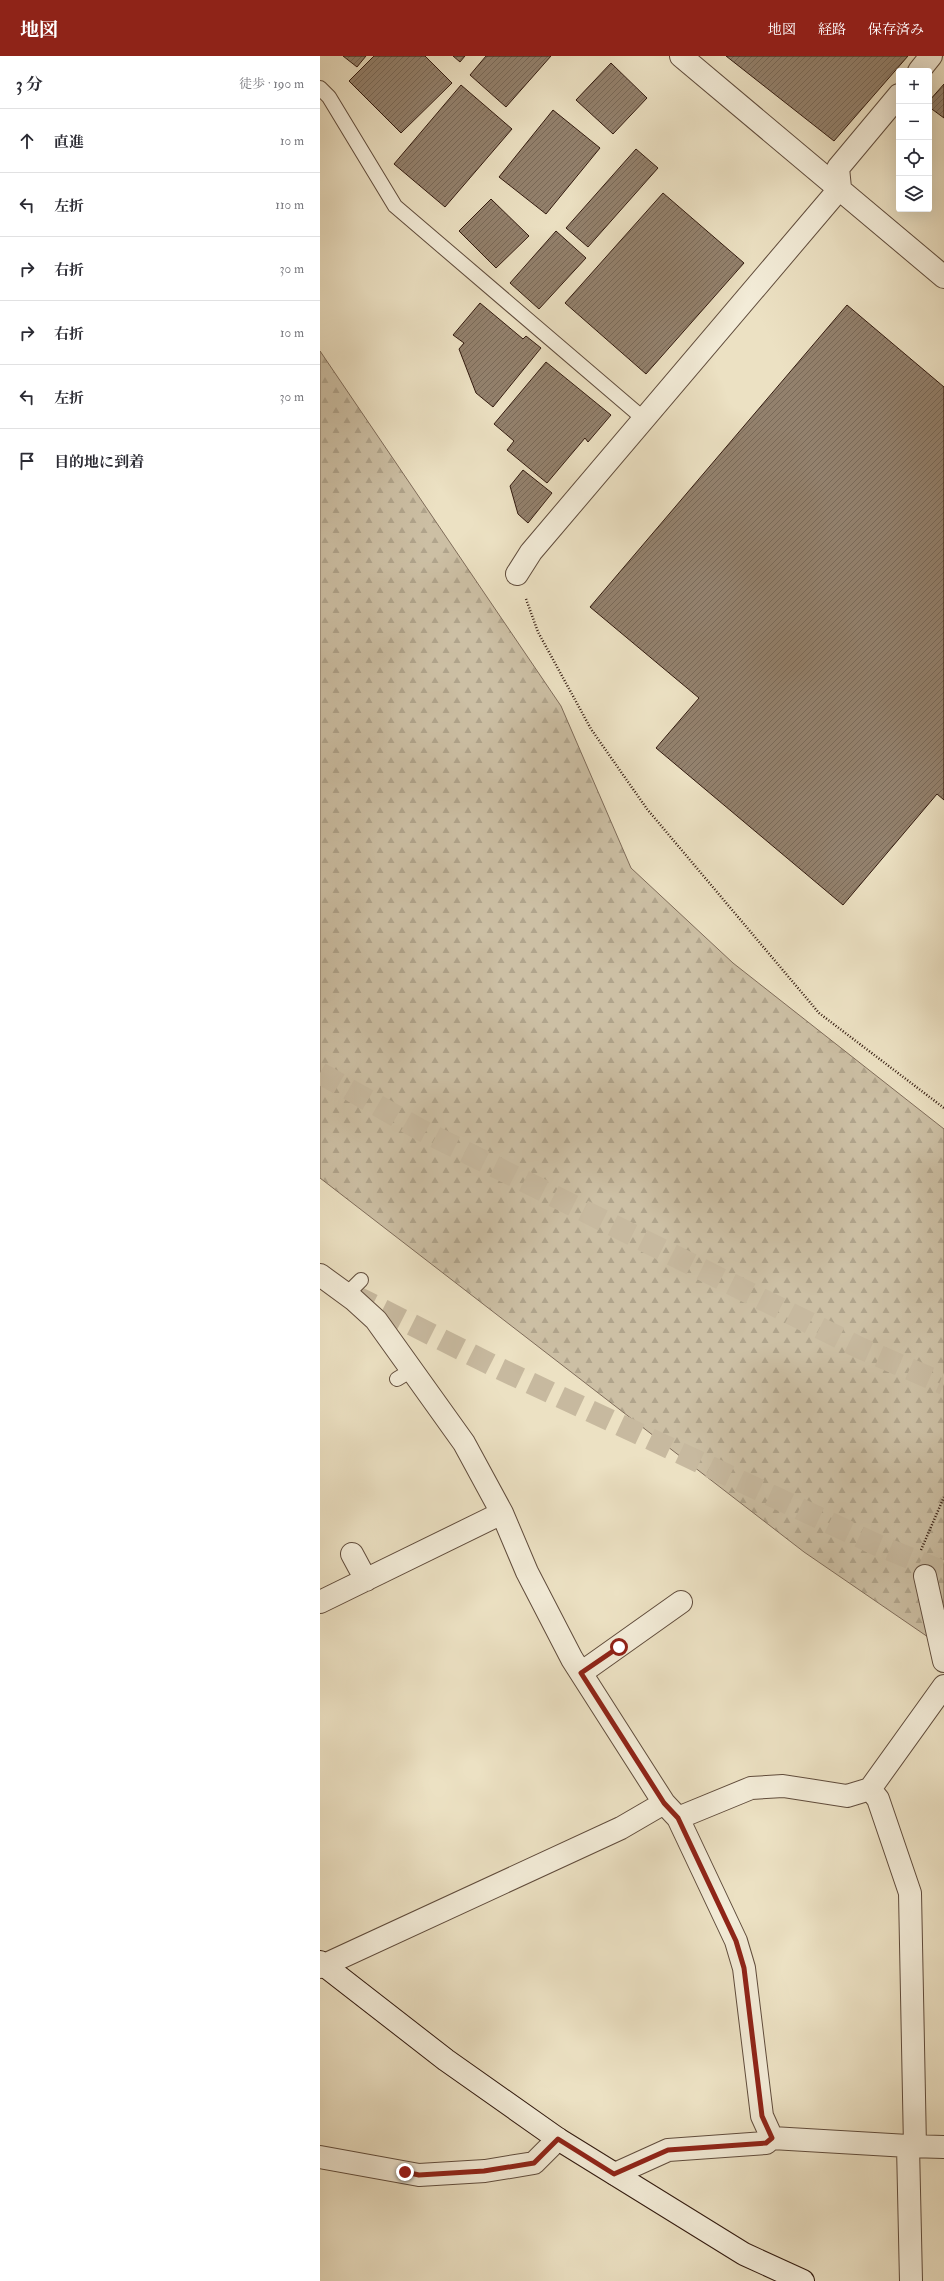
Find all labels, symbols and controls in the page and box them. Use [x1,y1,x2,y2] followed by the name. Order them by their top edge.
[20,18,58,42] text: 地図
[768,21,796,38] text: 地図
[818,21,846,38] text: 経路
[868,21,924,38] text: 保存済み
[896,68,932,212] map controls
[896,68,932,104] button: +
[16,74,43,95] text: 3 分
[239,76,304,92] text: 徒歩 · 190 m
[896,104,932,140] button: −
[16,130,38,152] icon: ahead
[54,133,84,152] text: 直進
[280,133,304,149] text: 10 m
[896,140,932,176] button: locate
[896,176,932,212] button: layers
[16,194,38,216] icon: left
[54,197,84,216] text: 左折
[275,197,304,213] text: 110 m
[16,258,38,280] icon: right
[54,261,84,280] text: 右折
[280,261,304,277] text: 30 m
[16,322,38,344] icon: right
[54,325,84,344] text: 右折
[280,325,304,341] text: 10 m
[16,386,38,408] icon: left
[54,389,84,408] text: 左折
[280,389,304,405] text: 30 m
[16,450,38,472] icon: arrive
[54,453,144,472] text: 目的地に到着
[610,1638,628,1656] route start
[396,2163,414,2181] route end

